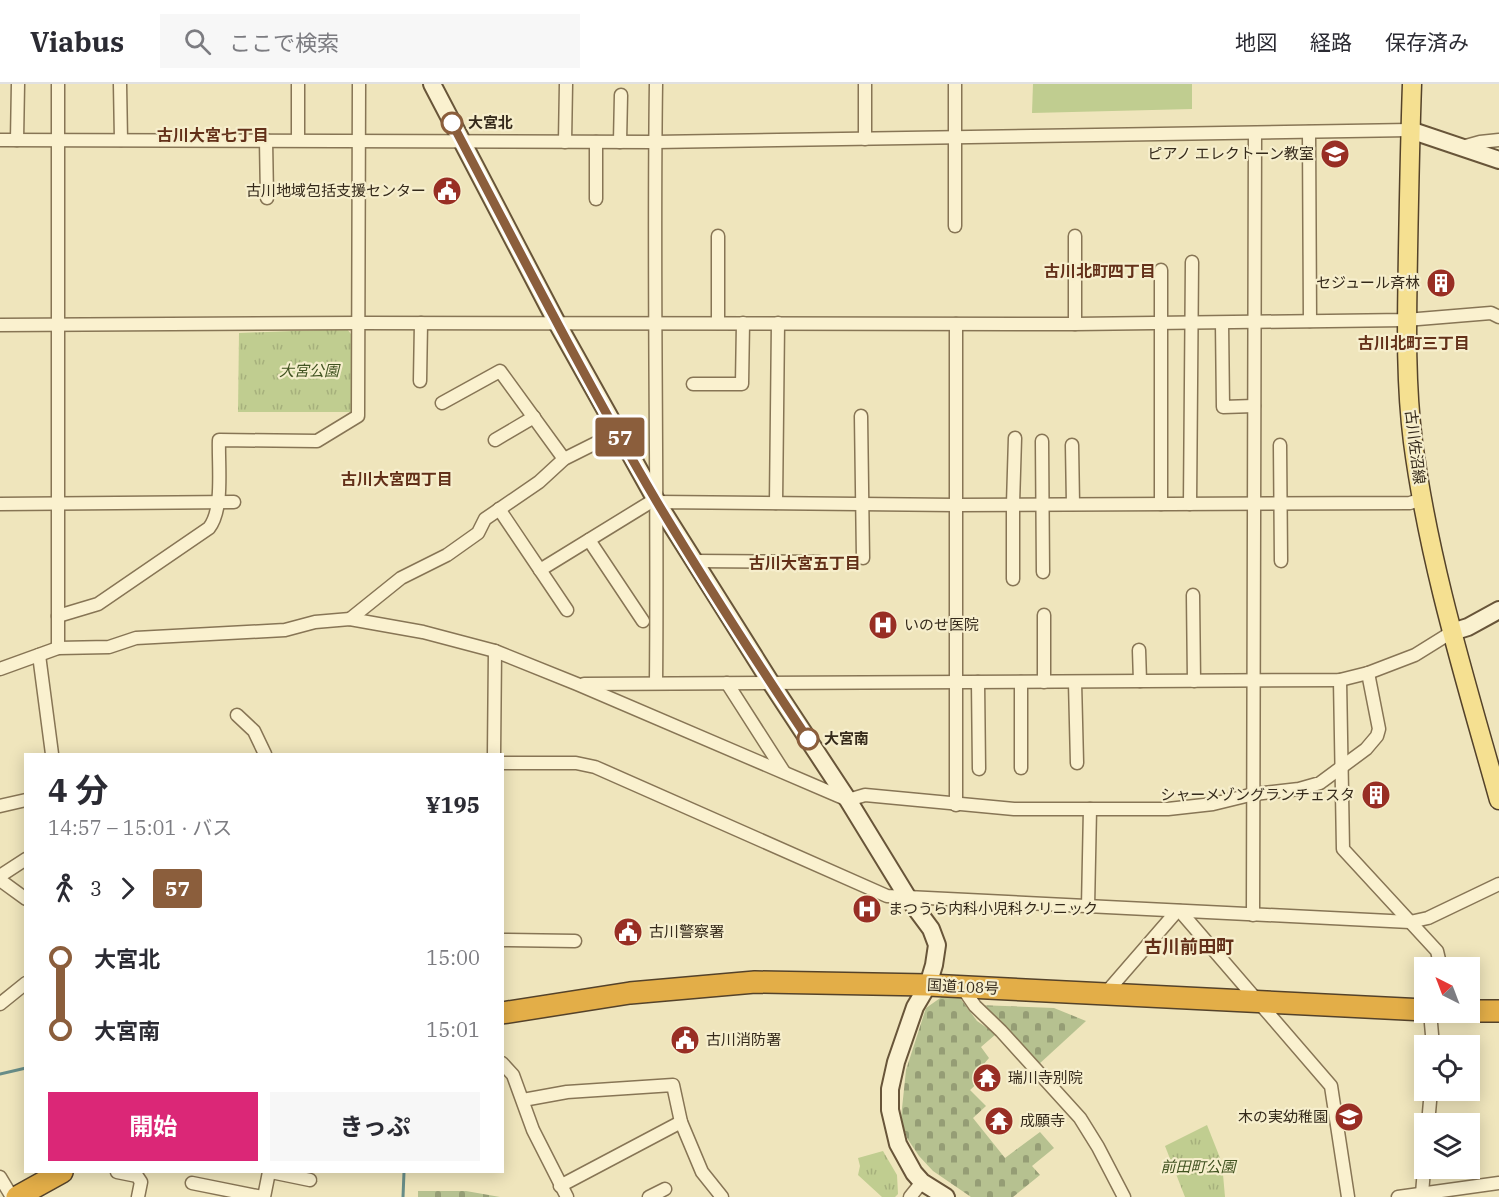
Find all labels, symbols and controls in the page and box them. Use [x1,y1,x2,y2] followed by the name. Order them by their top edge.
[160,14,580,68] search box
[30,23,124,60] text: Viabus
[181,25,214,58] icon: search
[229,28,339,57] text: ここで検索
[1235,28,1277,56] text: 地図
[1310,28,1352,56] text: 経路
[1385,28,1469,56] text: 保存済み
[441,112,463,134] marker: 大宮北
[468,113,513,132] place label: 大宮北
[157,125,269,145] district label: 古川大宮七丁目
[1319,138,1351,170] school or university icon: ピアノ エレクトーン教室
[1148,144,1314,163] place label: ピアノ エレクトーン教室
[431,175,463,207] public building icon: 古川地域包括支援センター
[246,181,426,200] place label: 古川地域包括支援センター
[1044,261,1156,281] district label: 古川北町四丁目
[1425,267,1457,299] building icon: セジュール斉林
[1316,273,1420,292] place label: セジュール斉林
[1358,333,1470,353] district label: 古川北町三丁目
[279,361,341,380] park label: 大宮公園
[1401,409,1429,485] street label: 古川佐沼線
[593,418,647,456] line badge: 57
[607,423,633,451] text: 57
[341,469,453,489] district label: 古川大宮四丁目
[749,553,861,573] district label: 古川大宮五丁目
[867,609,899,641] hospital icon: いのせ医院
[904,615,979,634] place label: いのせ医院
[797,728,819,750] marker: 大宮南
[824,729,869,748] place label: 大宮南
[48,768,108,811] text: 4 分
[1360,779,1392,811] building icon: シャーメゾングランチェスタ
[1161,785,1355,804] place label: シャーメゾングランチェスタ
[425,790,480,819] text: ¥195
[48,814,232,841] text: 14:57 – 15:01 · バス
[48,872,81,905] icon: walk
[111,872,144,905] icon: forward
[165,874,190,902] text: 57
[90,875,102,902] text: 3
[851,893,883,925] hospital icon: まつうら内科小児科クリニック
[888,899,1098,918] place label: まつうら内科小児科クリニック
[612,916,644,948] public building icon: 古川警察署
[649,922,724,941] place label: 古川警察署
[1144,935,1234,958] district label: 古川前田町
[94,944,160,973] text: 大宮北
[426,944,480,971] text: 15:00
[1414,957,1480,1023] north arrow
[1414,957,1480,1179] map controls
[927,975,999,998] street label: 国道108号
[94,1016,160,1045] text: 大宮南
[426,1016,480,1043] text: 15:01
[669,1024,701,1056] public building icon: 古川消防署
[706,1030,781,1049] place label: 古川消防署
[1414,1035,1480,1101] button: locate
[971,1062,1003,1094] temple icon: 瑞川寺別院
[1008,1068,1083,1087] place label: 瑞川寺別院
[48,1092,258,1161] button: 開始
[270,1092,480,1161] button: きっぷ
[1333,1101,1365,1133] school or university icon: 木の実幼稚園
[983,1105,1015,1137] temple icon: 成願寺
[1238,1107,1328,1126] place label: 木の実幼稚園
[1020,1111,1065,1130] place label: 成願寺
[1414,1113,1480,1179] button: layers
[1160,1157,1237,1176] park label: 前田町公園

